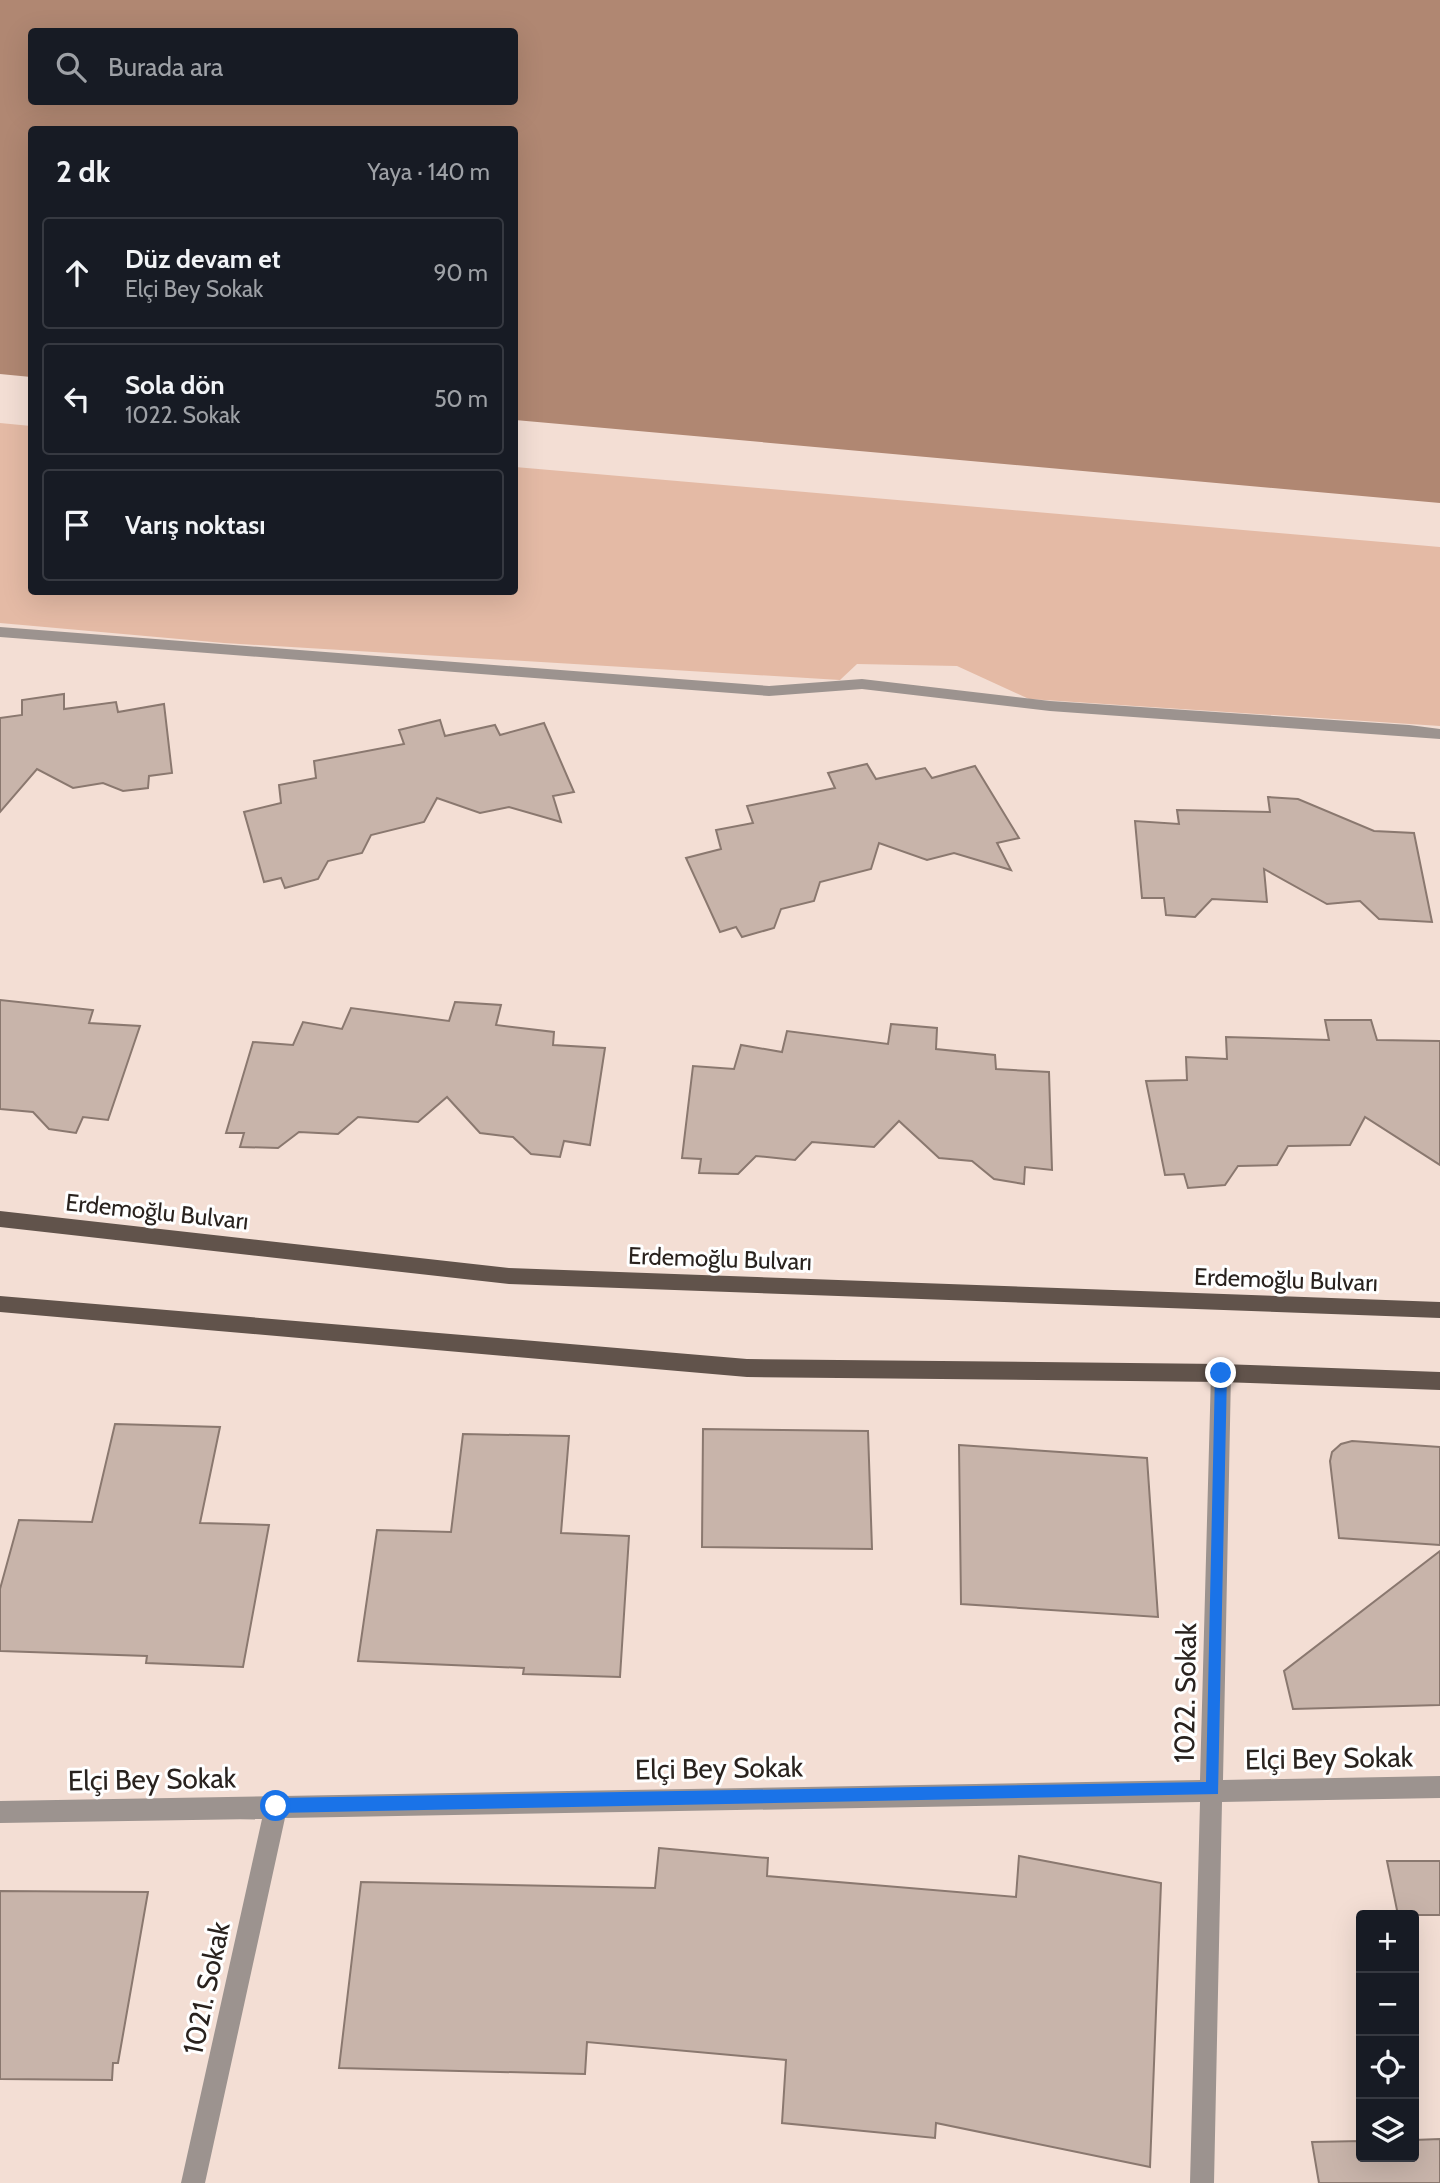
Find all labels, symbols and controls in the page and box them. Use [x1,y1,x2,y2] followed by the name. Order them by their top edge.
[28,28,518,105] search box
[52,48,90,86] icon: search
[108,51,223,83] text: Burada ara
[56,153,110,190] text: 2 dk
[367,158,490,186] text: Yaya · 140 m
[125,243,281,275] text: Düz devam et
[58,254,96,292] icon: ahead
[434,259,488,287] text: 90 m
[125,275,263,303] text: Elçi Bey Sokak
[125,369,225,401] text: Sola dön
[58,380,96,418] icon: left
[434,385,488,413] text: 50 m
[125,401,240,429] text: 1022. Sokak
[58,506,96,544] icon: arrive
[125,509,266,541] text: Varış noktası
[64,1187,250,1236] street label: Erdemoğlu Bulvarı
[628,1241,812,1276] street label: Erdemoğlu Bulvarı
[1194,1262,1378,1297] street label: Erdemoğlu Bulvarı
[1205,1357,1236,1388] route end
[1167,1622,1203,1763] street label: 1022. Sokak
[1245,1740,1414,1776] street label: Elçi Bey Sokak
[635,1750,804,1786] street label: Elçi Bey Sokak
[68,1761,237,1797] street label: Elçi Bey Sokak
[260,1790,291,1821] route start
[1356,1910,1419,2162] map controls
[1356,1910,1419,1973] button: +
[175,1918,237,2057] street label: 1021. Sokak
[1356,1973,1419,2036] button: −
[1356,2036,1419,2099] button: locate
[1356,2099,1419,2162] button: layers

